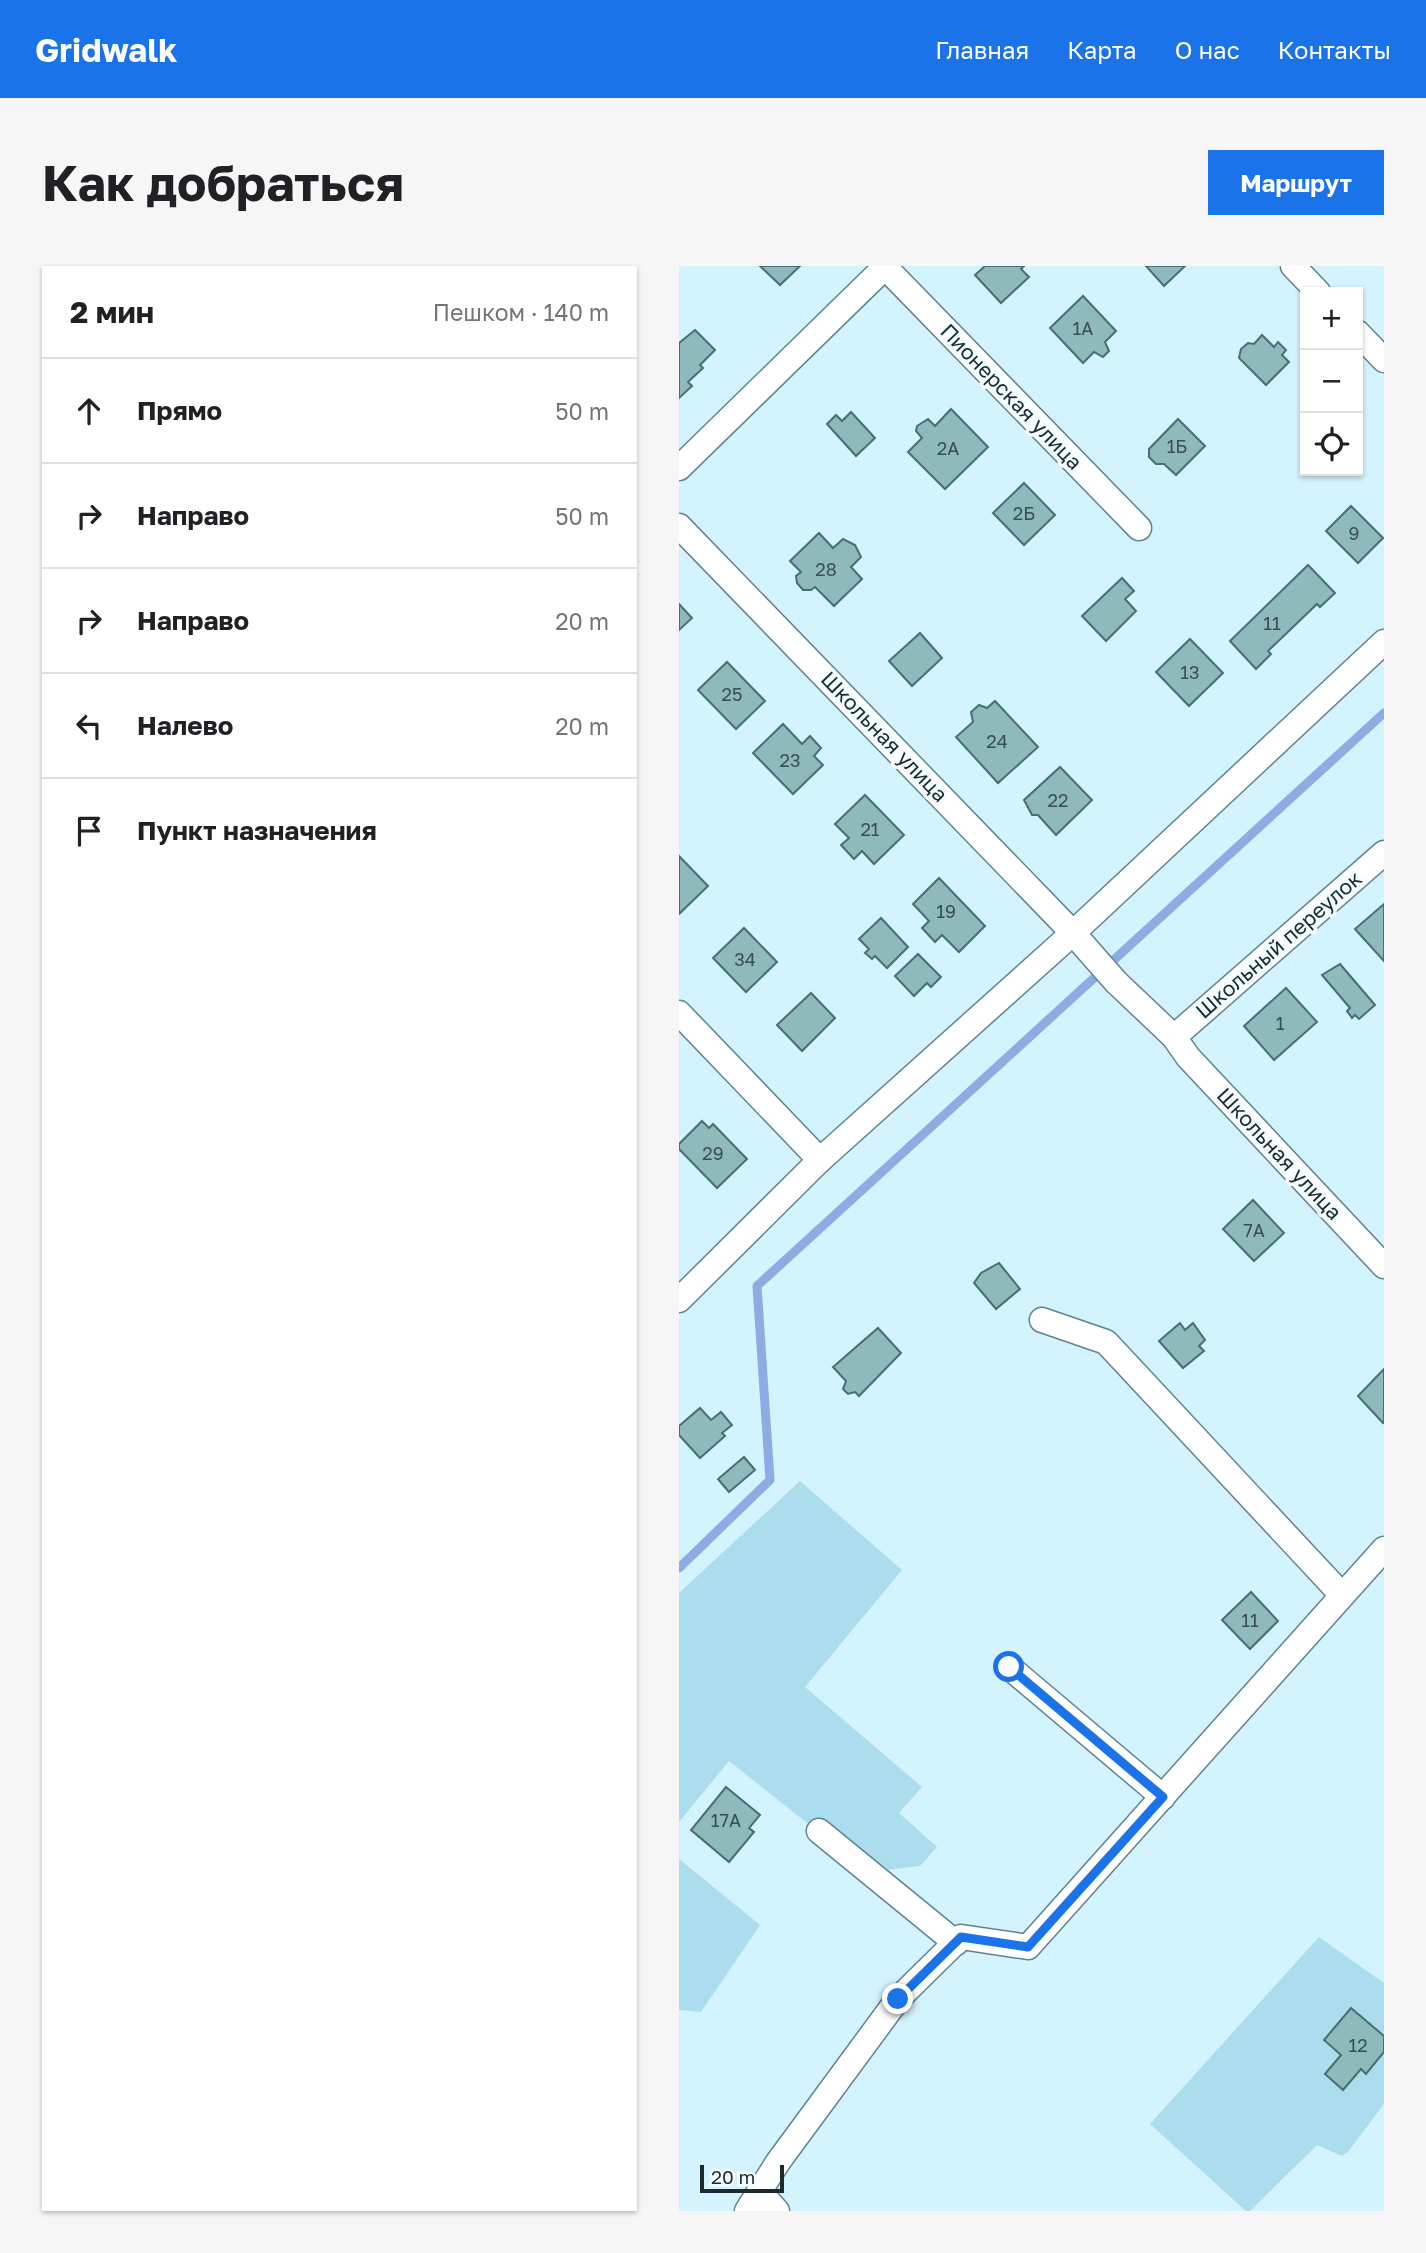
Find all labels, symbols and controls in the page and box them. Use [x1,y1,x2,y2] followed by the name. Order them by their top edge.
[35,30,177,69] text: Gridwalk
[935,35,1029,64] text: Главная
[1067,35,1137,64] text: Карта
[1175,35,1240,64] text: О нас
[1278,35,1391,64] text: Контакты
[1208,150,1384,215] button: Маршрут
[42,153,404,212] text: Как добраться
[1300,287,1363,476] map controls
[1300,287,1363,350] button: +
[70,294,154,330] text: 2 мин
[433,298,609,326] text: Пешком · 140 m
[1073,317,1093,339] house number: 1А
[935,318,1088,475] street label: Пионерская улица
[1300,350,1363,413] button: −
[70,392,108,430] icon: ahead
[137,395,222,426] text: Прямо
[555,397,609,425] text: 50 m
[1300,413,1363,476] button: locate
[1167,435,1187,457] house number: 1Б
[937,437,959,459] house number: 2А
[70,497,108,535] icon: right
[137,500,249,531] text: Направо
[555,502,609,530] text: 50 m
[1013,502,1035,524] house number: 2Б
[1349,522,1359,544] house number: 9
[815,558,837,580] house number: 28
[70,602,108,640] icon: right
[137,605,249,636] text: Направо
[555,607,609,635] text: 20 m
[1263,612,1281,634] house number: 11
[1180,661,1200,683] house number: 13
[816,666,954,807] street label: Школьная улица
[722,683,742,705] house number: 25
[70,707,108,745] icon: left
[137,710,233,741] text: Налево
[555,712,609,740] text: 20 m
[986,730,1008,752] house number: 24
[780,749,800,771] house number: 23
[1048,789,1068,811] house number: 22
[70,812,108,850] icon: arrive
[137,815,377,846] text: Пункт назначения
[860,818,880,840] house number: 21
[1190,865,1367,1023] street label: Школьный переулок
[936,900,956,922] house number: 19
[734,948,756,970] house number: 34
[1276,1012,1285,1034] house number: 1
[1212,1082,1348,1225] street label: Школьная улица
[702,1142,724,1164] house number: 29
[1243,1219,1265,1241] house number: 7А
[1241,1609,1259,1631] house number: 11
[993,1651,1024,1682] route start
[711,1809,741,1831] house number: 17А
[882,1983,913,2014] route end
[1348,2034,1368,2056] house number: 12
[700,2162,784,2194] scale bar
[711,2165,755,2188] text: 20 m

